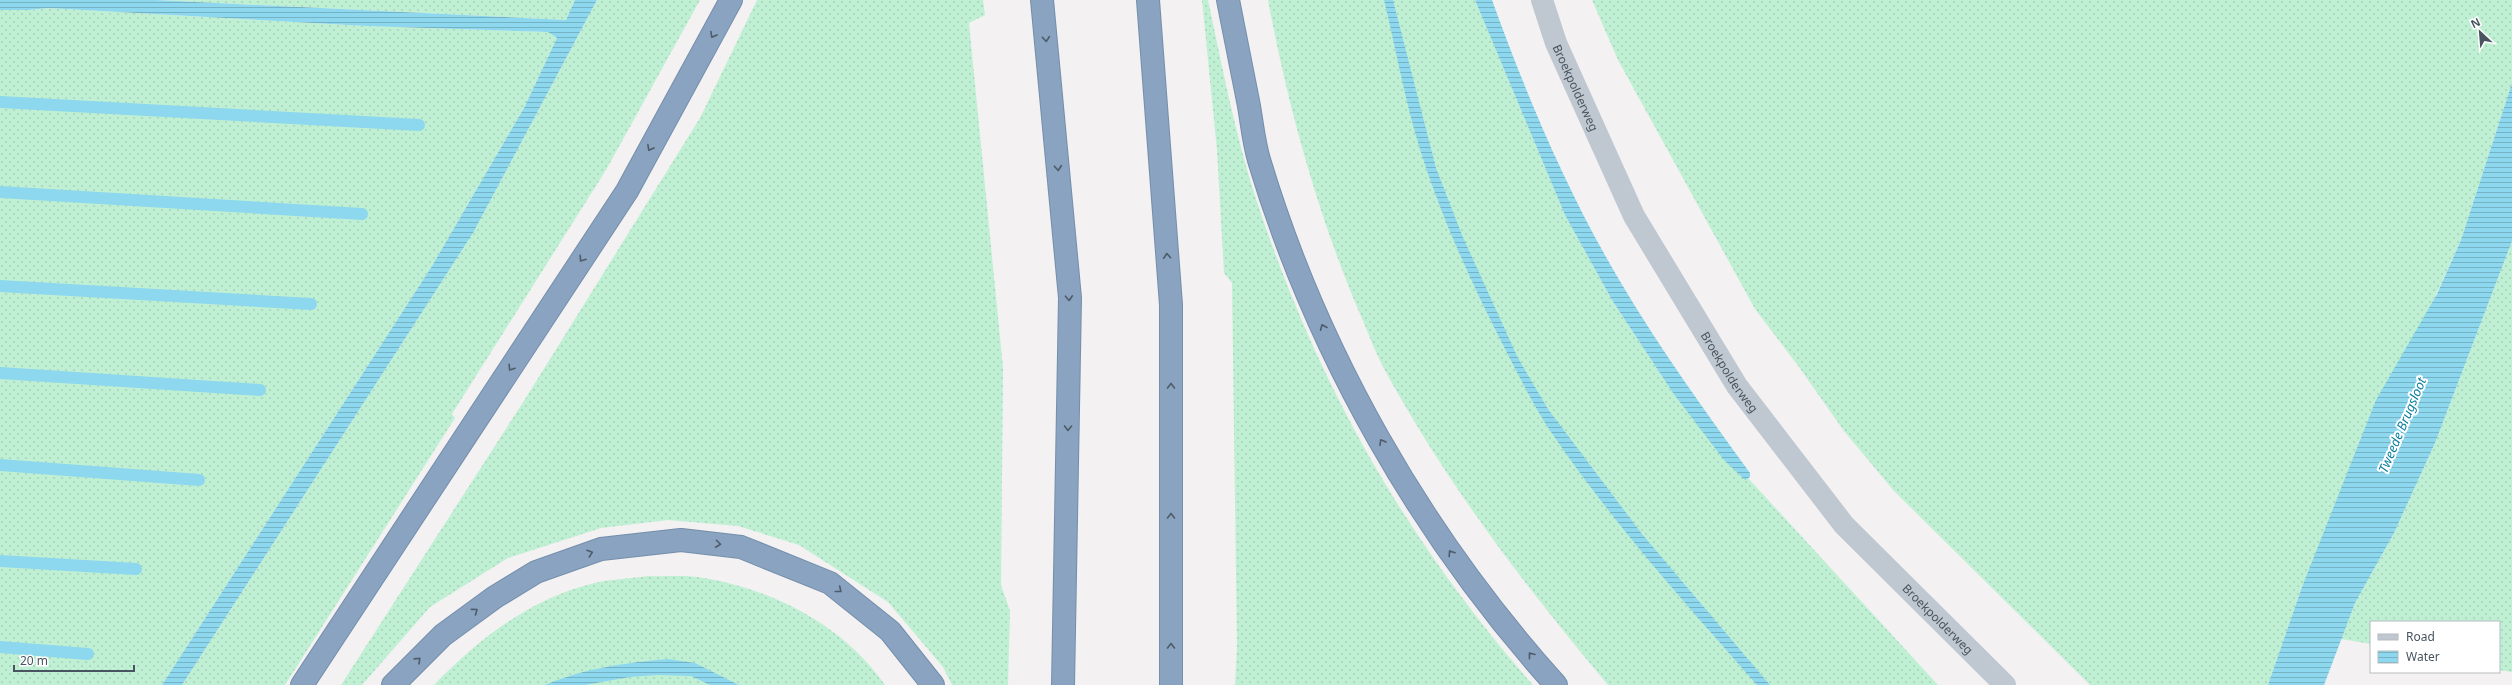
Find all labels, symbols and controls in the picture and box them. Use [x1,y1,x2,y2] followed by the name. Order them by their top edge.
[2460,12,2500,52] north arrow
[2468,14,2483,31] text: N
[710,31,718,38] one-way arrow
[1041,36,1050,42] one-way arrow
[1549,41,1603,134] street label: Broekpolderweg
[648,144,655,152] one-way arrow
[1053,165,1062,171] one-way arrow
[1163,253,1172,259] one-way arrow
[579,255,587,262] one-way arrow
[1065,295,1074,301] one-way arrow
[1319,323,1327,330] one-way arrow
[1697,328,1763,416] street label: Broekpolderweg
[508,364,516,371] one-way arrow
[2374,374,2430,475] water label: Tweede Brugsloot
[1167,383,1175,389] one-way arrow
[1064,425,1072,431] one-way arrow
[1379,439,1387,446] one-way arrow
[1167,513,1175,519] one-way arrow
[715,539,721,548] one-way arrow
[586,549,593,557] one-way arrow
[1449,550,1456,557] one-way arrow
[1899,580,1977,658] street label: Broekpolderweg
[834,585,841,592] one-way arrow
[470,609,477,616] one-way arrow
[2370,621,2500,673] legend
[2406,628,2435,645] text: Road
[1167,643,1175,649] one-way arrow
[14,647,134,673] scale bar
[2406,648,2440,665] text: Water
[20,652,48,669] text: 20 m
[1528,653,1535,660] one-way arrow
[413,657,421,664] one-way arrow

